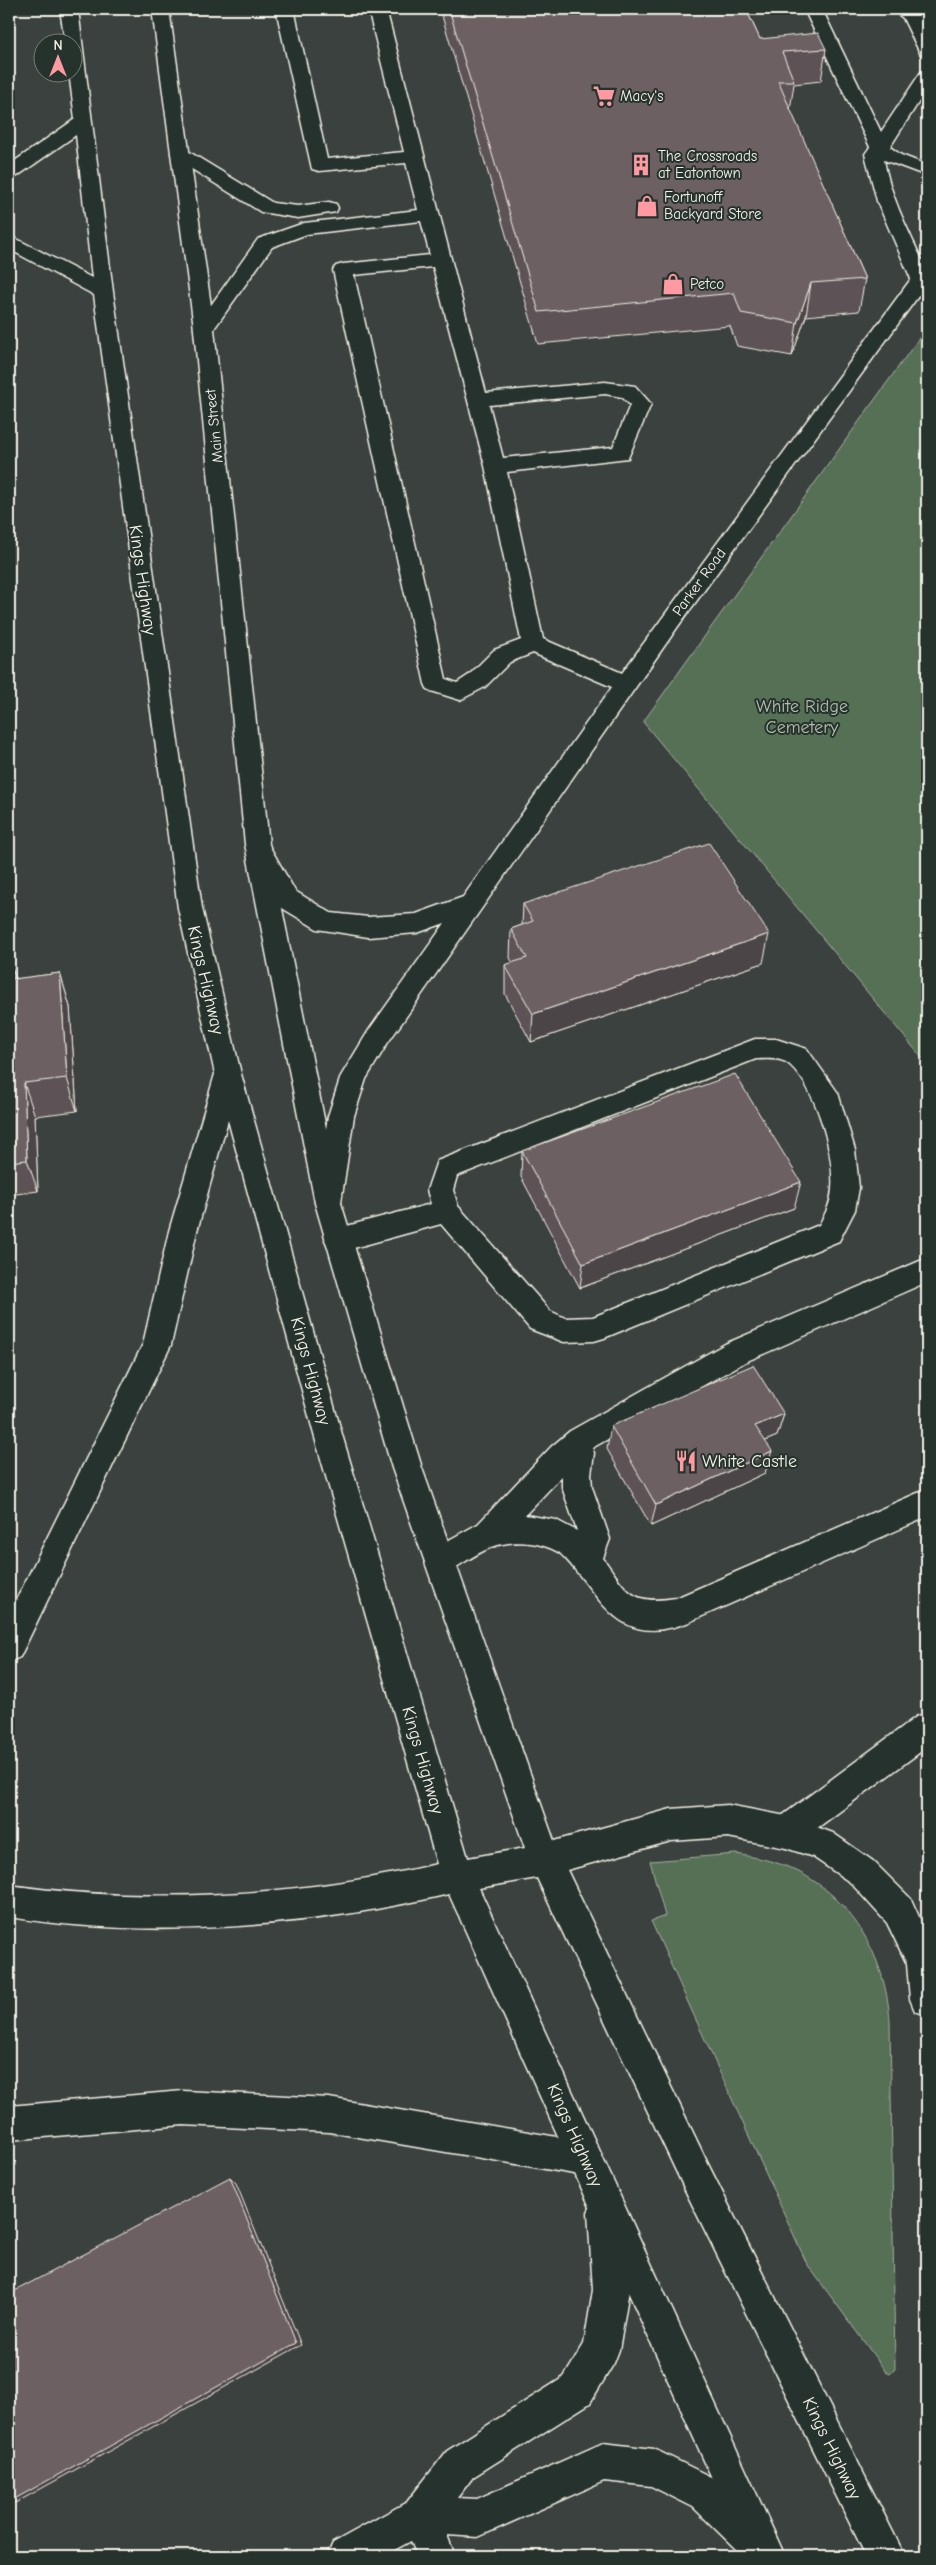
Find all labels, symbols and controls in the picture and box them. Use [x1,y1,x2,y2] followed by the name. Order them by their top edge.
[32,32,82,82] north arrow
[53,37,63,54] text: N
[591,83,617,109] supermarket icon: Macy's
[620,87,663,105] place label: Macy's
[658,147,757,182] place label: The Crossroads at Eatontown
[628,152,654,178] building icon: The Crossroads at Eatontown
[664,188,762,223] place label: Fortunoff Backyard Store
[634,193,660,219] shop icon: Fortunoff Backyard Store
[660,271,686,297] shop icon: Petco
[690,275,724,293] place label: Petco
[201,387,227,464] street label: Main Street
[124,524,161,638] street label: Kings Highway
[668,545,730,619] street label: Parker Road
[756,696,848,738] park label: White Ridge Cemetery
[183,924,228,1038] street label: Kings Highway
[286,1315,335,1428] street label: Kings Highway
[673,1448,699,1474] restaurant icon: White Castle
[702,1451,797,1472] place label: White Castle
[397,1704,448,1817] street label: Kings Highway
[542,2080,607,2191] street label: Kings Highway
[798,2394,866,2504] street label: Kings Highway

